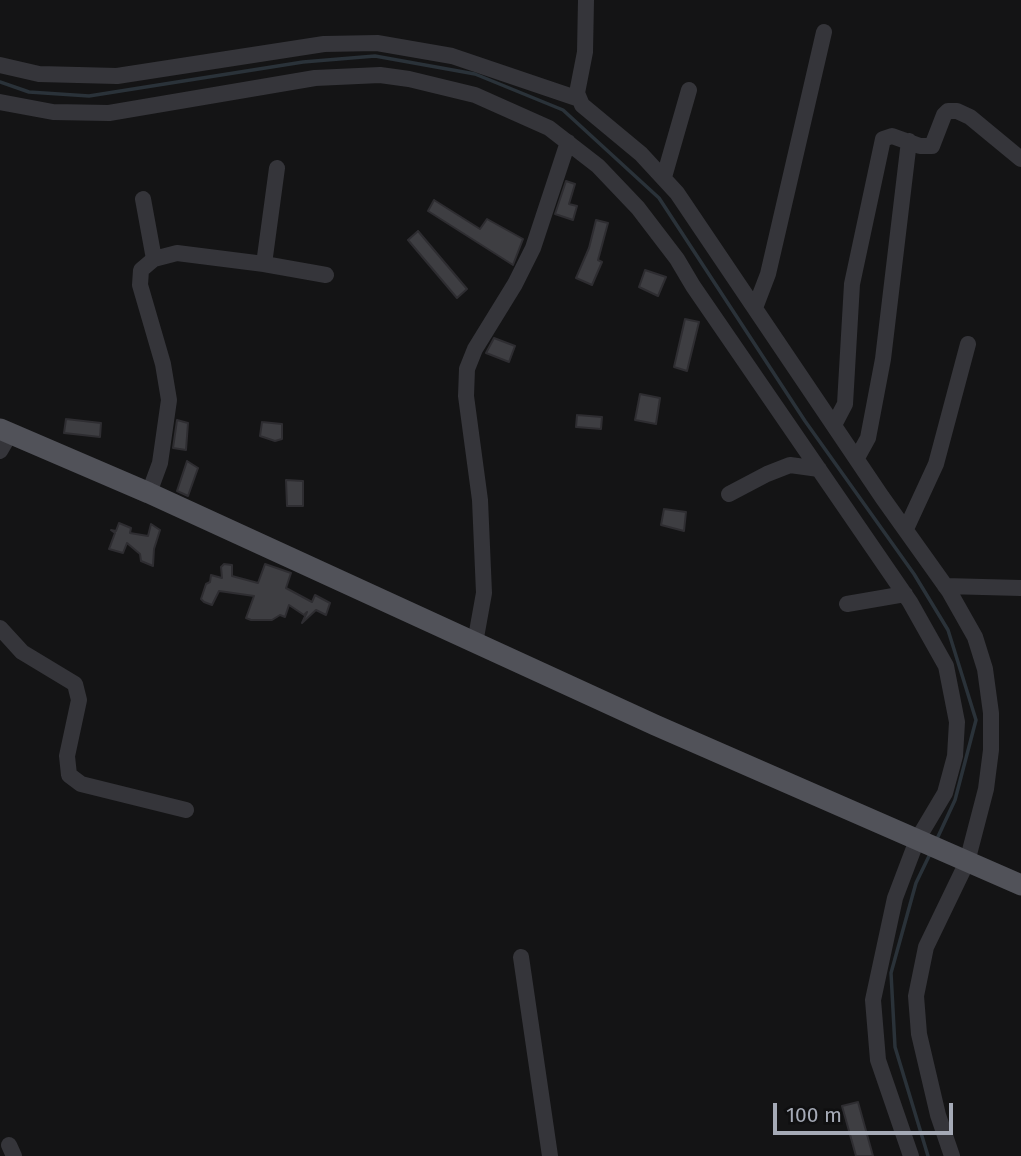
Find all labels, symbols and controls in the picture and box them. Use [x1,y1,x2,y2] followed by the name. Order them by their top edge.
[776,1090,956,1134] scale bar
[786,1102,842,1128] text: 100 m

